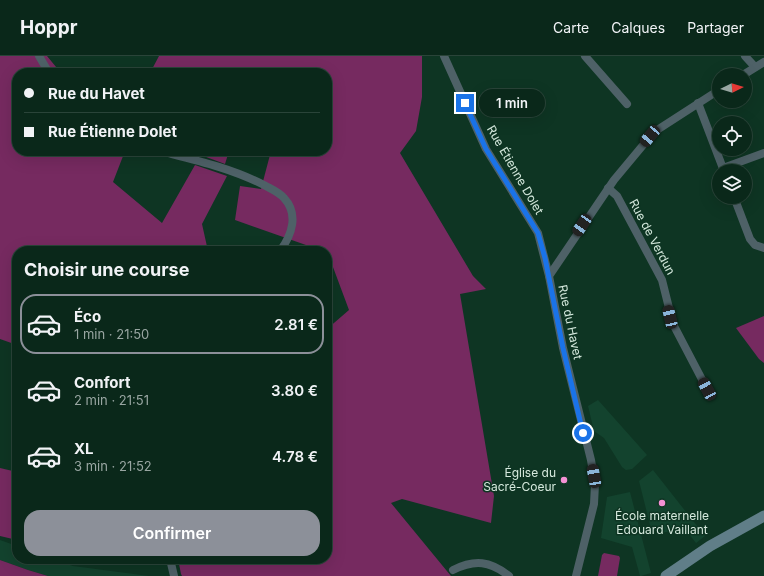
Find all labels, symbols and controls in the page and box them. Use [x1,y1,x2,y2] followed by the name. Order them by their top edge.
[20,16,78,39] text: Hoppr
[553,19,589,36] text: Carte
[611,19,665,36] text: Calques
[687,19,744,36] text: Partager
[712,68,752,108] north arrow
[712,68,752,204] map controls
[48,84,145,103] text: Rue du Havet
[479,89,545,117] callout: 1 min
[456,94,474,112] route end
[496,95,528,111] text: 1 min
[712,116,752,156] button: locate
[48,122,177,141] text: Rue Étienne Dolet
[484,122,547,217] street label: Rue Étienne Dolet
[638,123,662,149] car
[712,164,752,204] button: layers
[626,196,679,277] street label: Rue de Verdun
[570,212,594,238] car
[24,259,189,280] text: Choisir une course
[555,283,586,361] street label: Rue du Havet
[661,304,679,330] car
[26,306,62,342] icon: car
[74,307,101,326] text: Éco
[274,315,318,334] text: 2.81 €
[74,326,149,342] text: 1 min · 21:50
[26,372,62,408] icon: car
[74,373,130,392] text: Confort
[696,376,718,402] car
[271,381,318,400] text: 3.80 €
[74,392,149,408] text: 2 min · 21:51
[574,424,592,442] route start
[26,438,62,474] icon: car
[74,439,94,458] text: XL
[272,447,318,466] text: 4.78 €
[74,458,152,474] text: 3 min · 21:52
[586,463,602,489] car
[483,465,556,494] place label: Église du Sacré-Coeur
[559,475,569,485] marker: Église du Sacré-Coeur
[657,498,667,508] marker: École maternelle Edouard Vaillant
[615,508,709,537] place label: École maternelle Edouard Vaillant
[24,510,320,556] button: Confirmer

